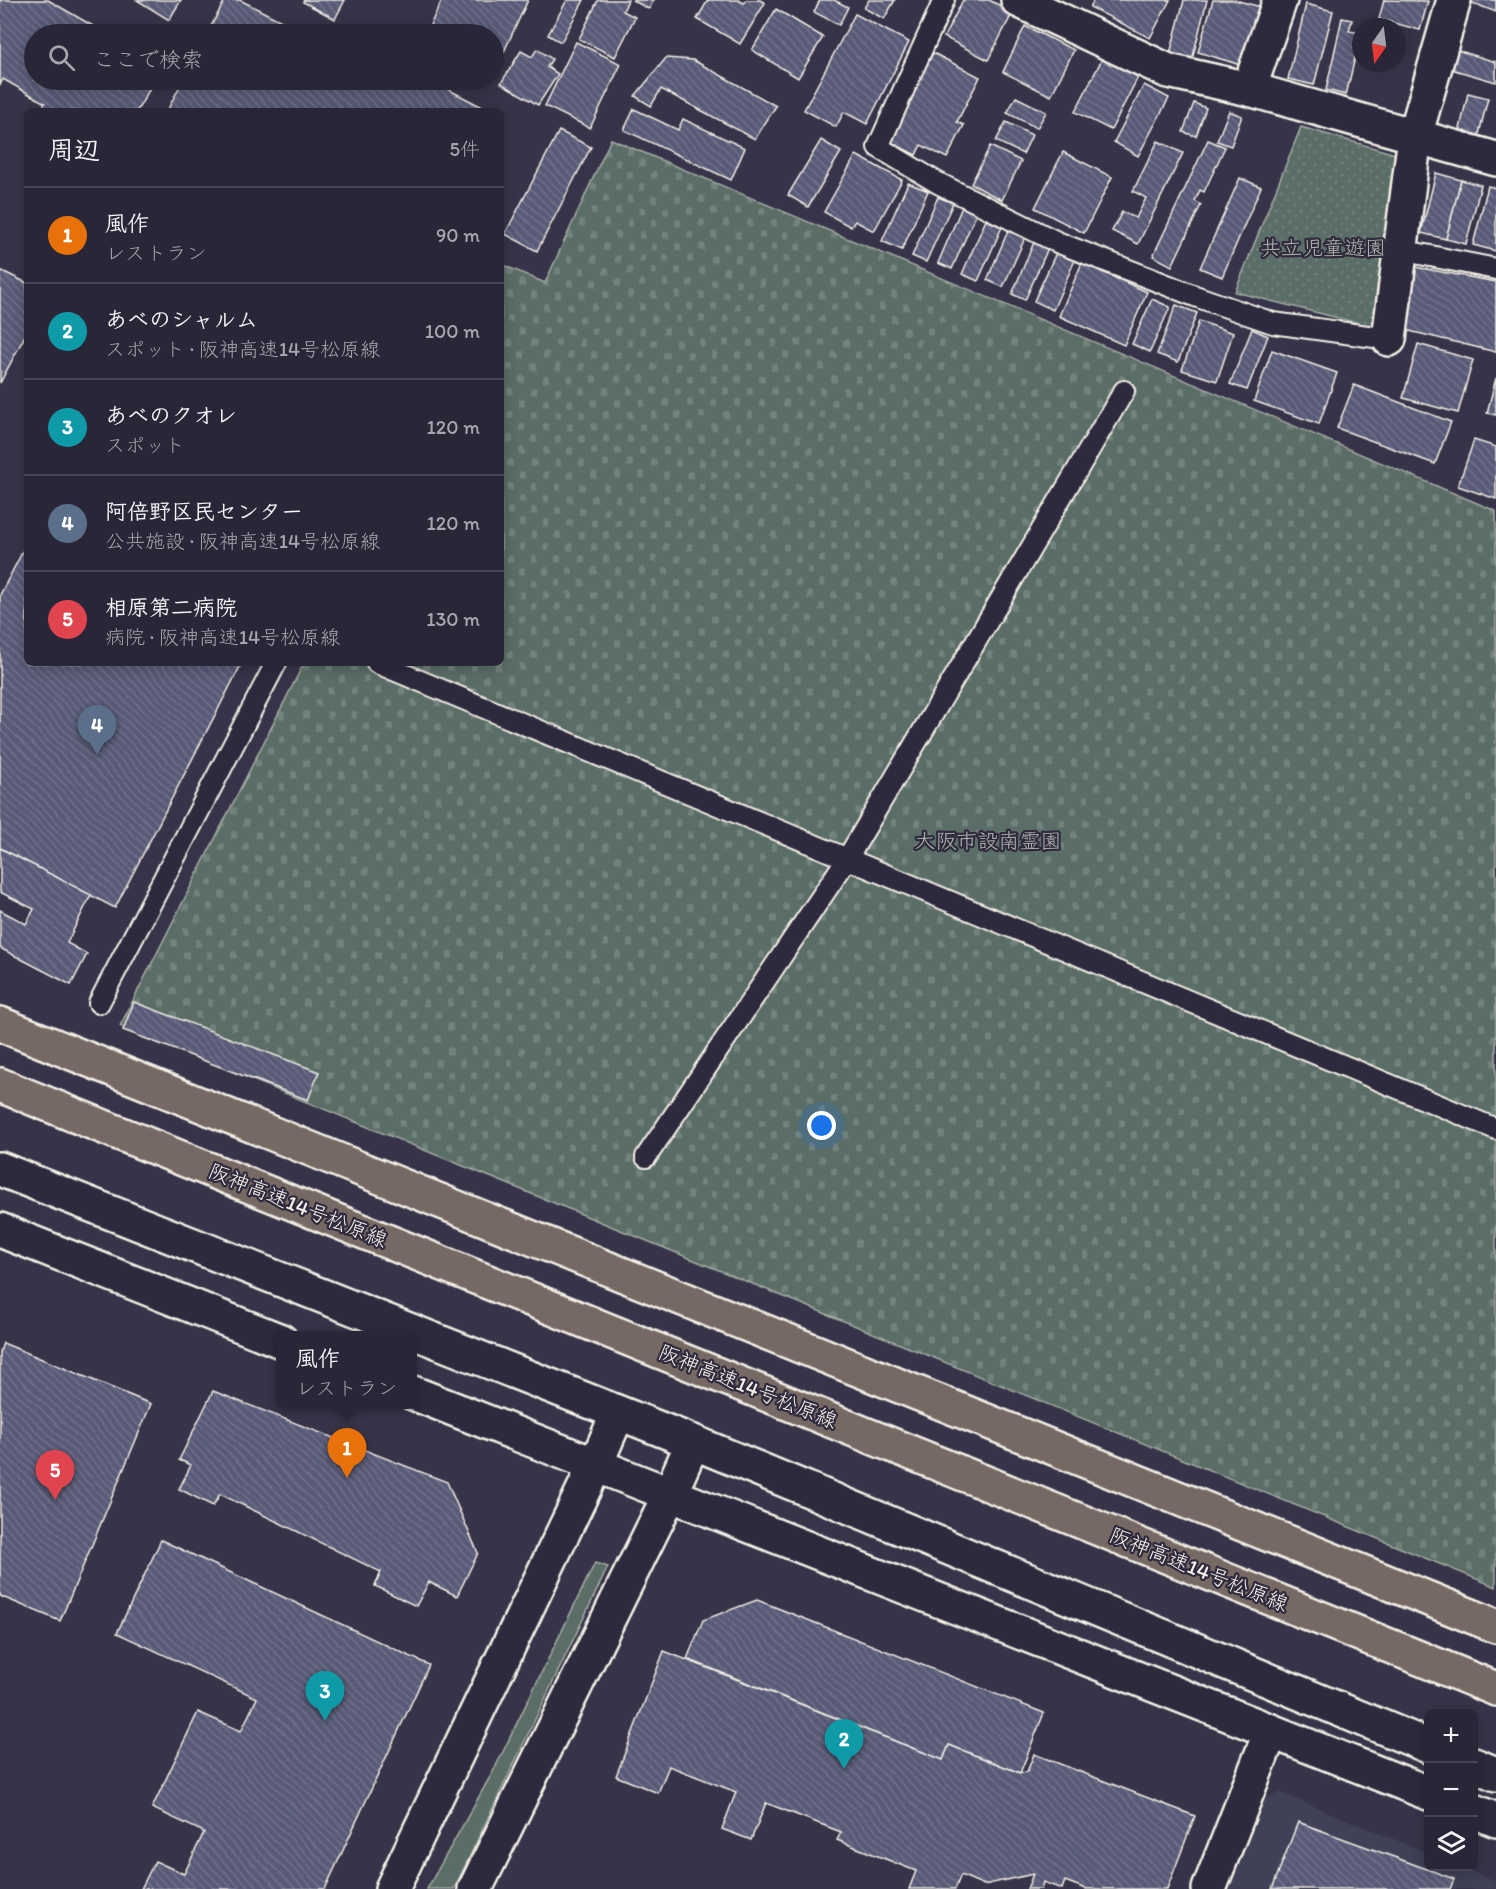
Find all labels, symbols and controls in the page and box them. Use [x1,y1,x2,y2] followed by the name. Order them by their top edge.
[1352,18,1406,72] north arrow
[24,24,504,90] search box
[45,41,78,74] icon: search
[93,46,203,73] text: ここで検索
[48,134,100,166] text: 周辺
[450,137,480,161] text: 5件
[105,210,149,237] text: 風作
[63,223,72,247] text: 1
[436,223,480,247] text: 90 m
[1260,235,1386,260] park label: 共立児童遊園
[105,241,207,265] text: レストラン
[105,306,258,333] text: あべのシャルム
[62,319,73,343] text: 2
[425,319,480,343] text: 100 m
[105,337,380,361] text: スポット · 阪神高速14号松原線
[105,402,237,429] text: あべのクオレ
[62,415,73,439] text: 3
[427,415,480,439] text: 120 m
[105,433,185,457] text: スポット
[105,498,303,525] text: 阿倍野区民センター
[61,511,74,535] text: 4
[427,511,480,535] text: 120 m
[105,529,380,553] text: 公共施設 · 阪神高速14号松原線
[105,594,237,621] text: 相原第二病院
[62,607,73,631] text: 5
[426,607,480,631] text: 130 m
[105,625,340,649] text: 病院 · 阪神高速14号松原線
[78,706,116,755] pin: 4
[915,828,1062,853] park label: 大阪市設南霊園
[807,1111,836,1140] your location
[205,1158,391,1252] street label: 阪神高速14号松原線
[276,1331,417,1409] popup
[655,1339,841,1433] street label: 阪神高速14号松原線
[296,1345,340,1372] text: 風作
[296,1376,397,1400] text: レストラン
[328,1428,366,1478] pin: 1
[36,1450,74,1500] pin: 5
[1106,1522,1292,1616] street label: 阪神高速14号松原線
[306,1672,344,1721] pin: 3
[1424,1709,1478,1871] map controls
[1424,1709,1478,1763] button: +
[824,1720,864,1769] pin: 2
[1424,1763,1478,1817] button: −
[1424,1817,1478,1871] button: layers

